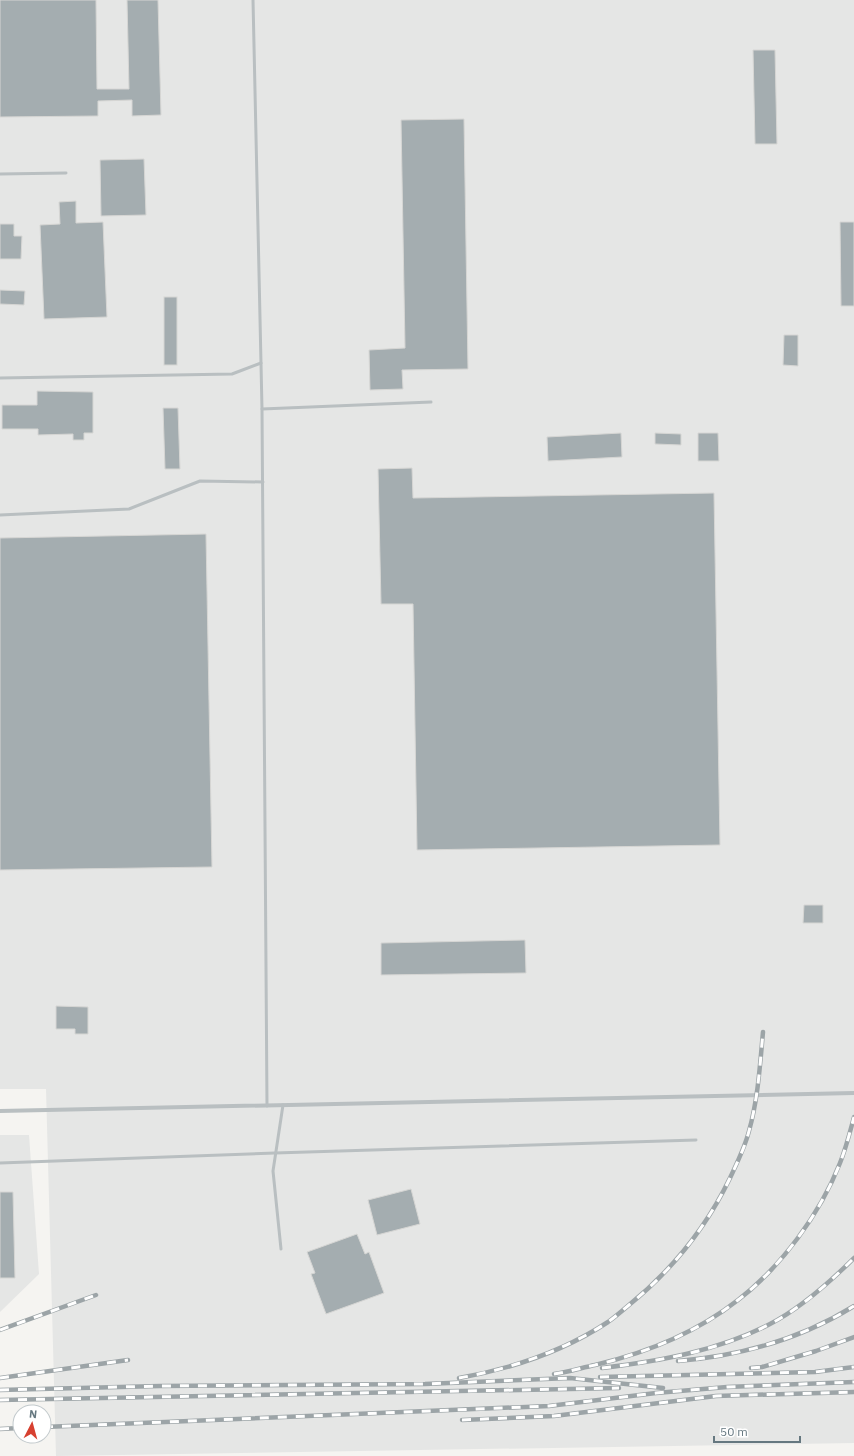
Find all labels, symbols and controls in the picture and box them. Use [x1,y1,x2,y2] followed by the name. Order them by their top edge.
[12,1404,52,1444] north arrow
[28,1407,38,1421] text: N
[714,1418,800,1444] scale bar
[720,1424,748,1439] text: 50 m

